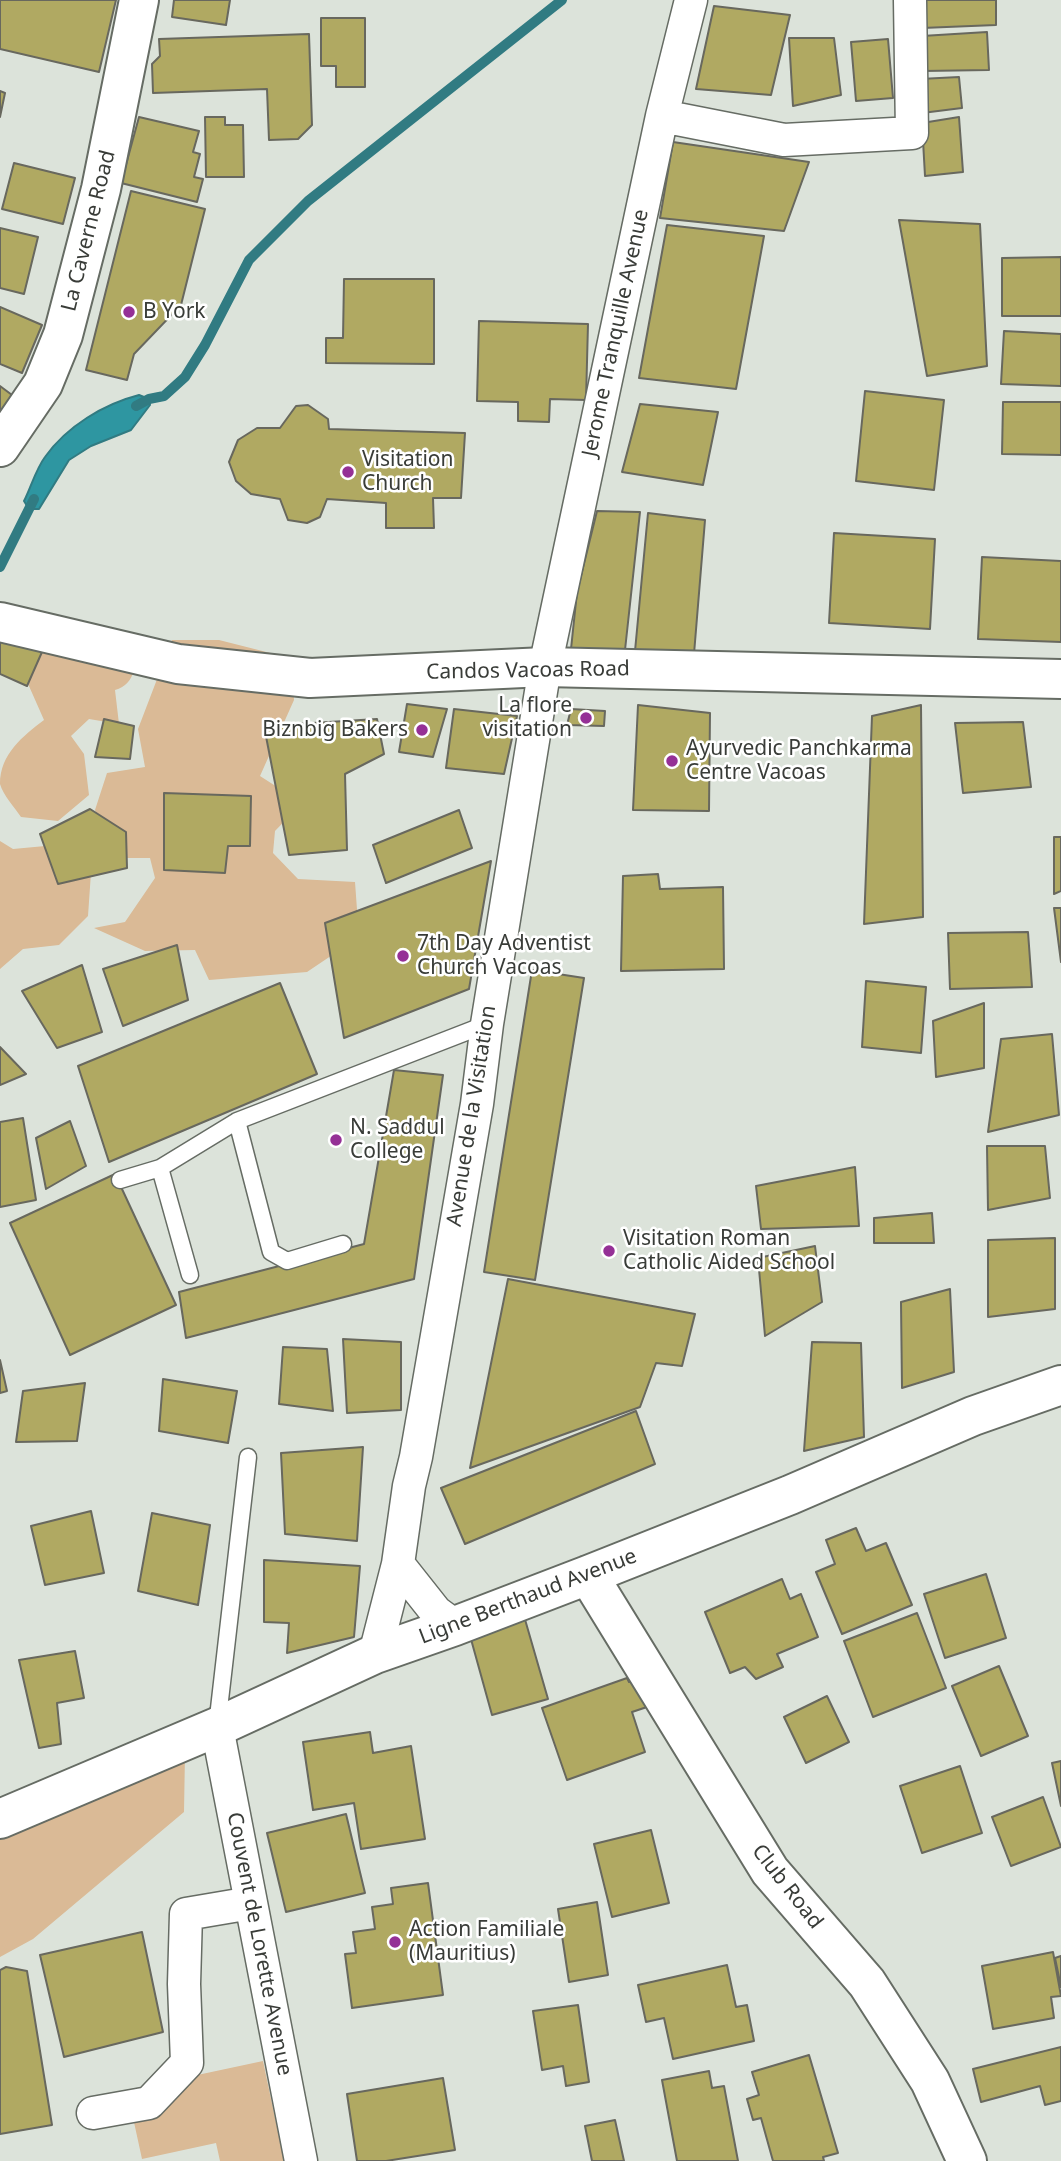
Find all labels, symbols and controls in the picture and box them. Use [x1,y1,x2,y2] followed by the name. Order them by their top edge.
[57,148,121,314] street label: La Caverne Road
[577,207,655,459] street label: Jerome Tranquille Avenue
[143,299,206,325] place label: B York
[121,304,137,320] marker: B York
[362,447,454,497] place label: Visitation Church
[340,464,356,480] marker: Visitation Church
[426,657,630,685] street label: Candos Vacoas Road
[482,693,572,743] place label: La flore visitation
[578,710,594,726] marker: La flore visitation
[262,717,408,743] place label: Biznbig Bakers
[414,722,430,738] marker: Biznbig Bakers
[686,736,912,786] place label: Ayurvedic Panchkarma Centre Vacoas
[664,753,680,769] marker: Ayurvedic Panchkarma Centre Vacoas
[417,931,591,981] place label: 7th Day Adventist Church Vacoas
[395,948,411,964] marker: 7th Day Adventist Church Vacoas
[442,1004,502,1228] street label: Avenue de la Visitation
[350,1115,445,1165] place label: N. Saddul College
[328,1132,344,1148] marker: N. Saddul College
[623,1226,835,1276] place label: Visitation Roman Catholic Aided School
[601,1243,617,1259] marker: Visitation Roman Catholic Aided School
[416,1544,640,1650] street label: Ligne Berthaud Avenue
[221,1810,297,2078] street label: Couvent de Lorette Avenue
[746,1840,828,1934] street label: Club Road
[409,1917,564,1967] place label: Action Familiale (Mauritius)
[387,1934,403,1950] marker: Action Familiale (Mauritius)

